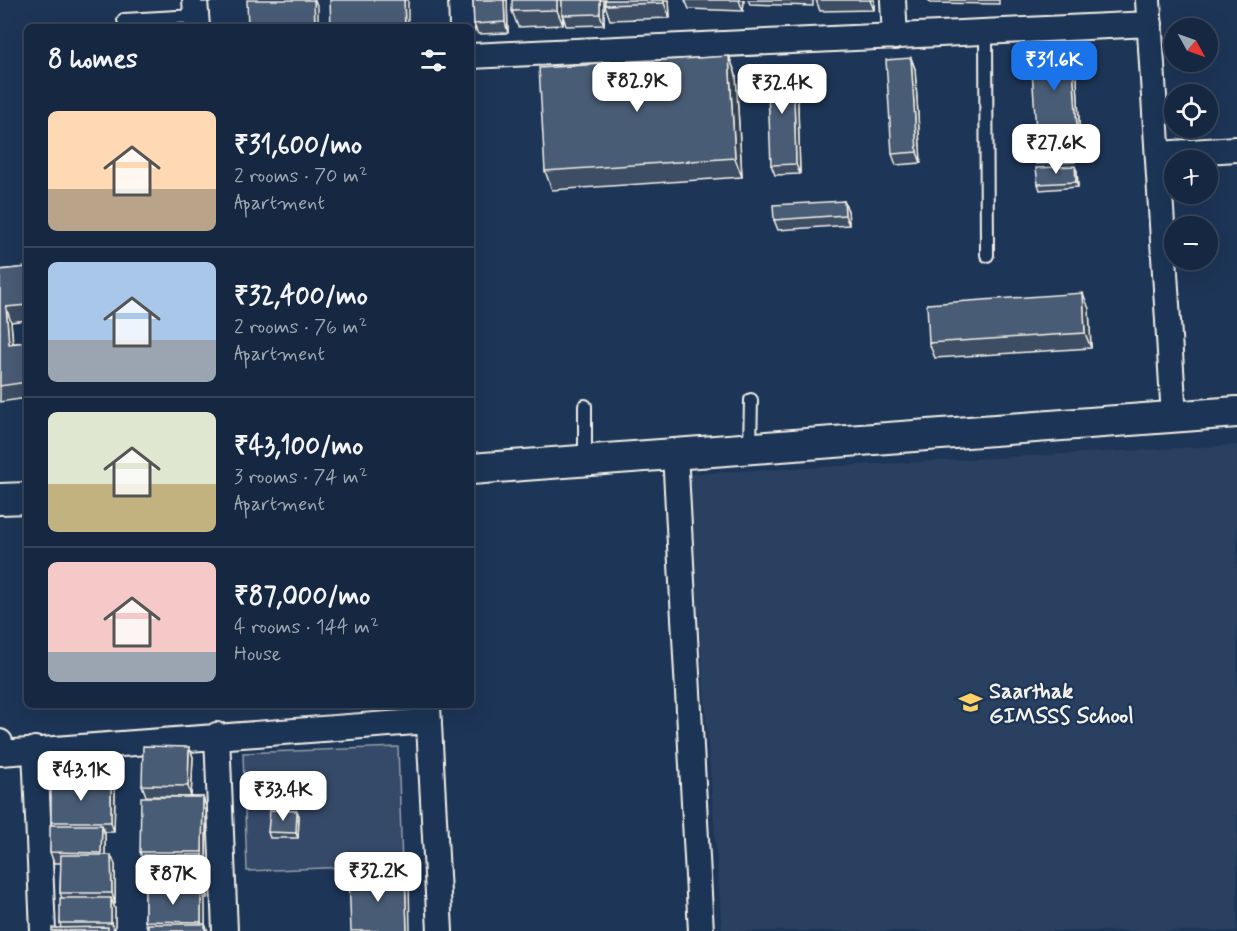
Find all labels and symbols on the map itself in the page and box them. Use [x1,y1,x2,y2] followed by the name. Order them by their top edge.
[1164,18,1218,72] north arrow
[1005,41,1103,92] pin: ₹31.6K
[588,62,686,113] pin: ₹82.9K
[733,64,831,115] pin: ₹32.4K
[1007,124,1105,175] pin: ₹27.6K
[989,678,1134,731] place label: Saarthak GIMSSS School
[958,690,984,716] school or university icon: Saarthak GIMSSS School
[32,751,130,802] pin: ₹43.1K
[234,771,332,822] pin: ₹33.4K
[329,852,427,903] pin: ₹32.2K
[137,855,209,906] pin: ₹87K

